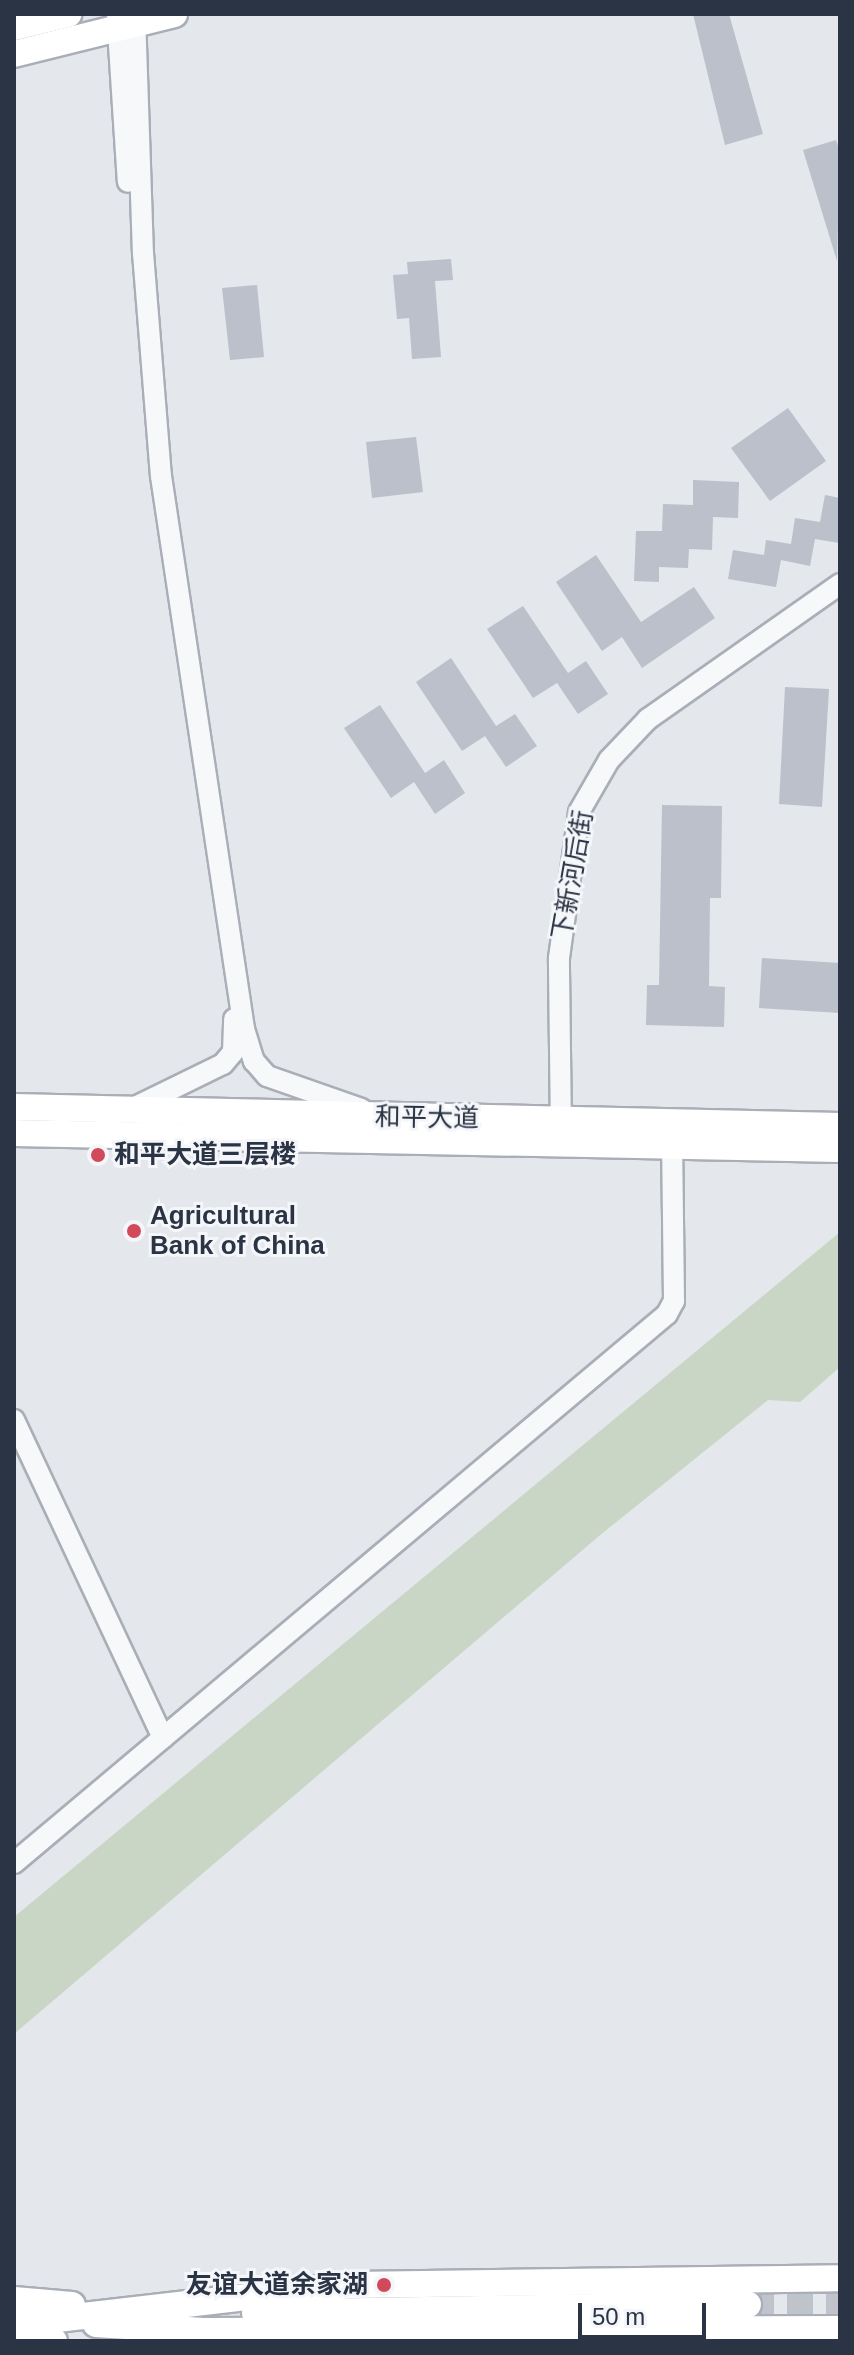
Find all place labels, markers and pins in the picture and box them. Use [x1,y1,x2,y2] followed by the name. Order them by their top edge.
[114,1139,296,1171] place label: 和平大道三层楼
[89,1146,107,1164] marker: 和平大道三层楼
[150,1200,325,1262] place label: Agricultural Bank of China
[125,1222,143,1240] marker: Agricultural Bank of China
[186,2269,368,2301] place label: 友谊大道余家湖
[375,2276,393,2294] marker: 友谊大道余家湖

